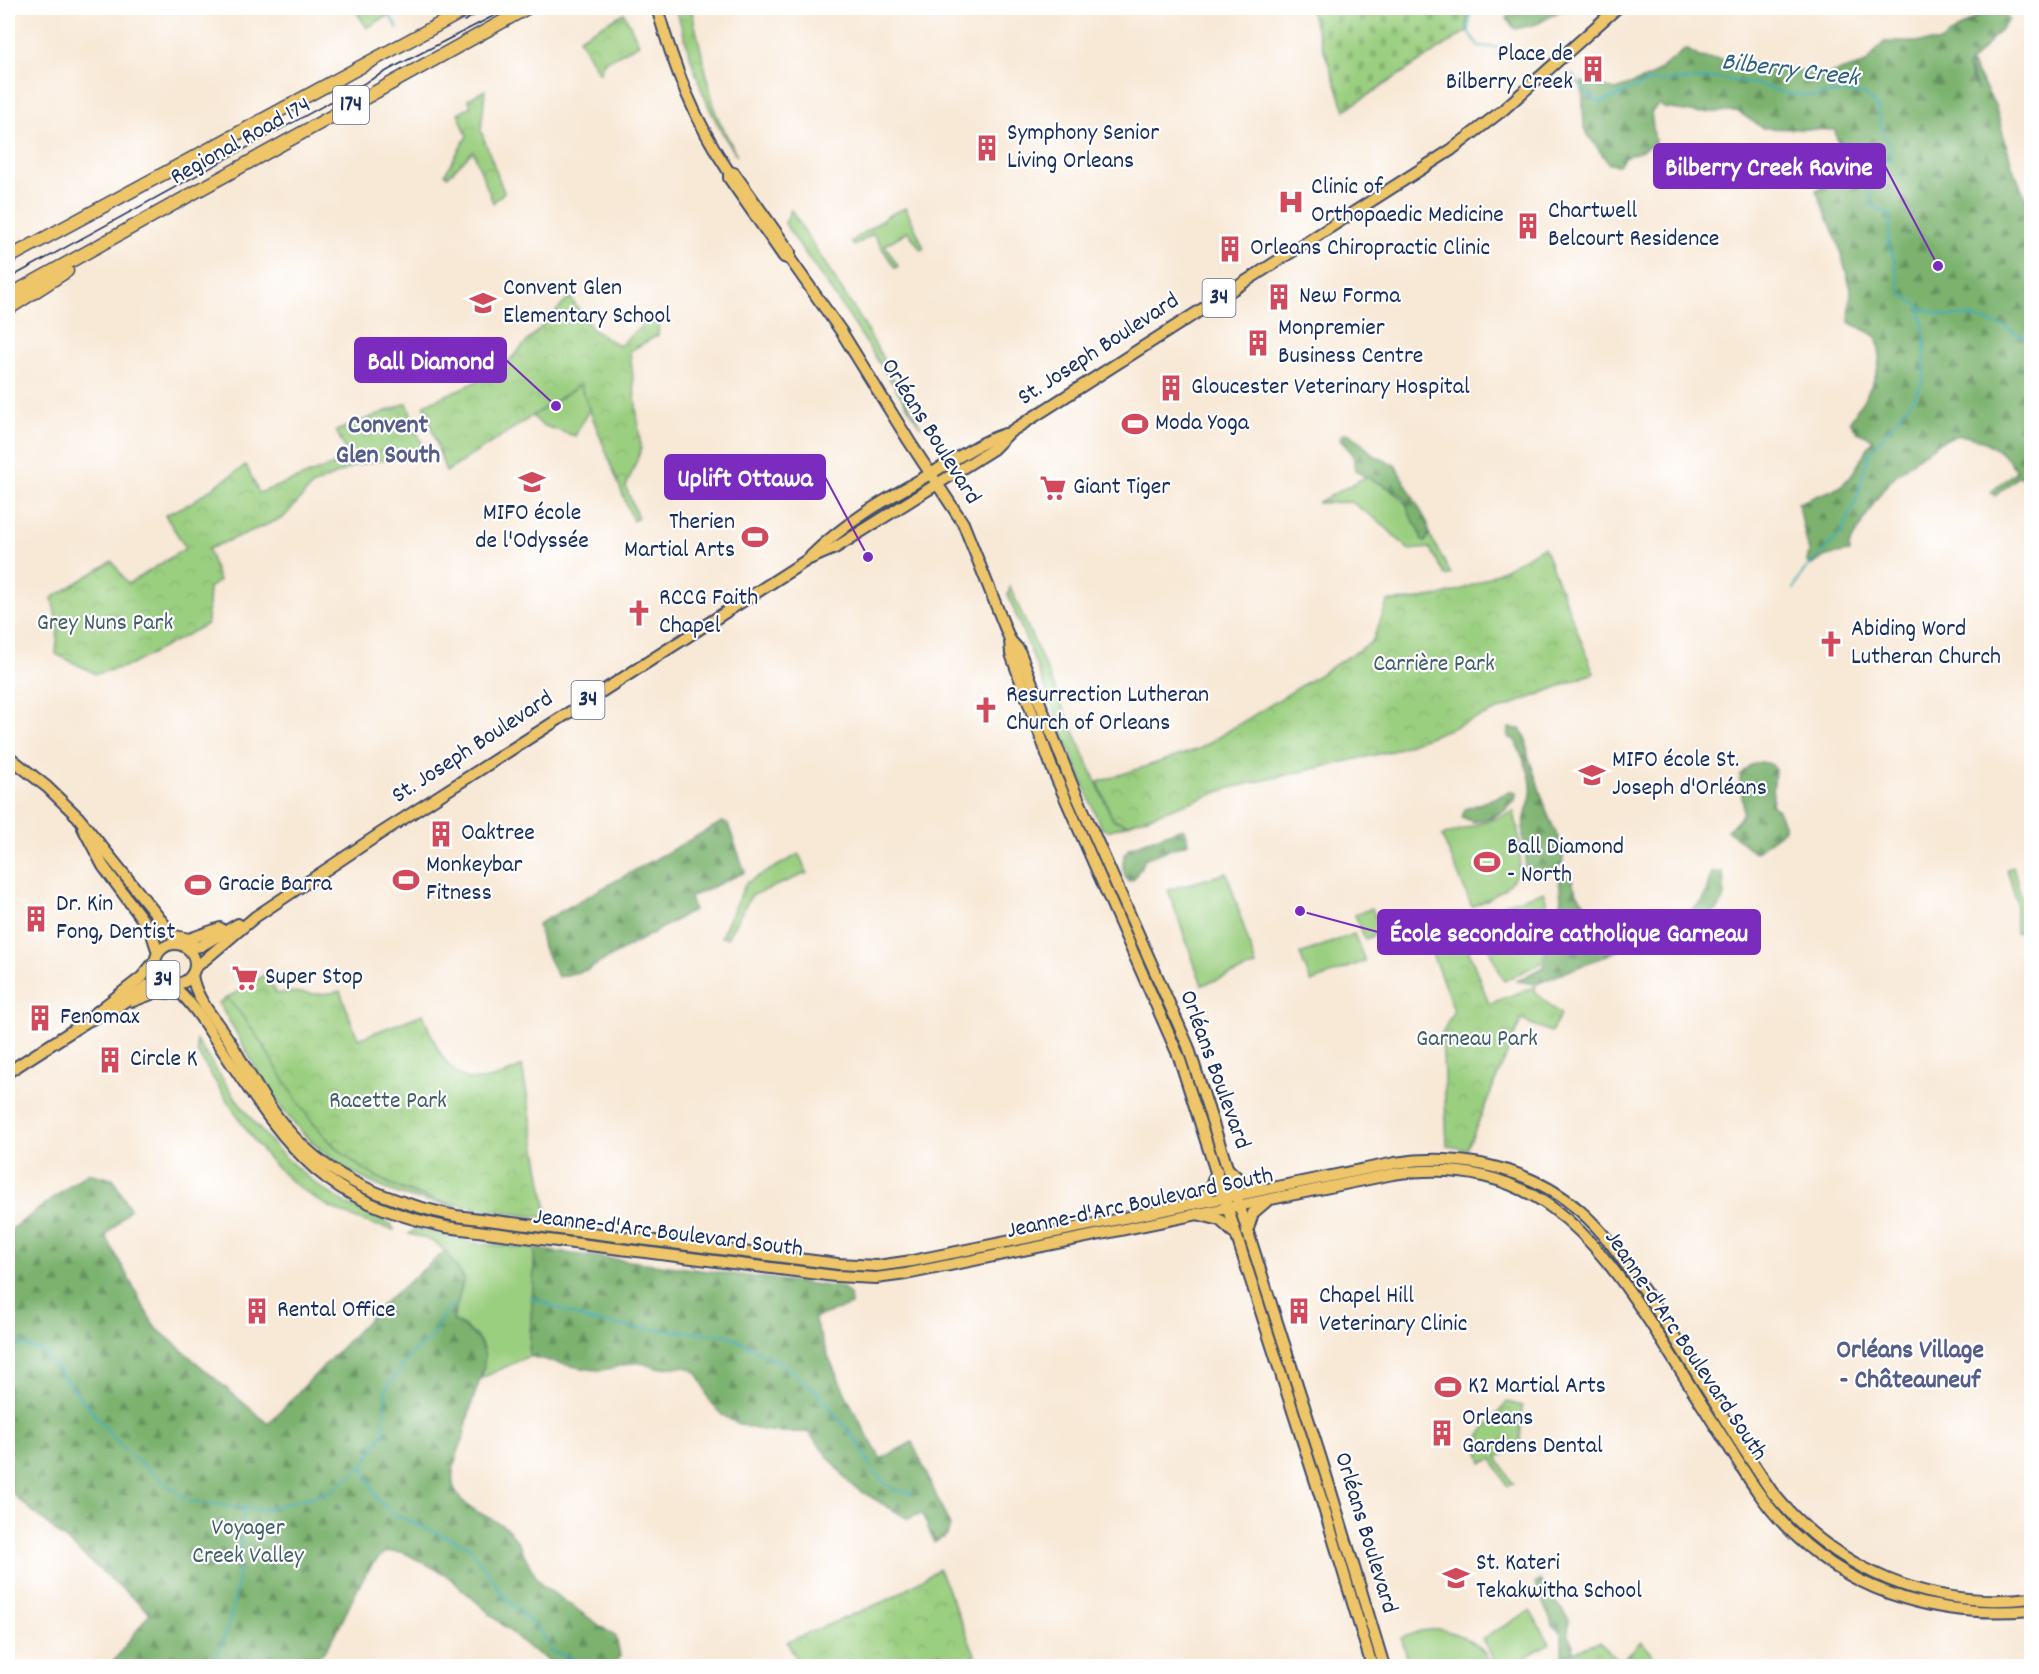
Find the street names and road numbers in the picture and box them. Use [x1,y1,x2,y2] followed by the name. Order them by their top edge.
[333,86,369,124] road number: 174
[164,89,318,195] street label: Regional Road 174
[1202,279,1236,317] road number: 34
[1011,285,1187,415] street label: St. Joseph Boulevard
[871,352,989,512] street label: Orléans Boulevard
[572,681,604,719] road number: 34
[385,683,561,813] street label: St. Joseph Boulevard
[146,961,180,999] road number: 34
[1170,986,1258,1154] street label: Orléans Boulevard
[1004,1159,1276,1249] street label: Jeanne-d'Arc Boulevard South
[531,1201,805,1267] street label: Jeanne-d'Arc Boulevard South
[1595,1224,1775,1468] street label: Jeanne-d'Arc Boulevard South
[1324,1448,1406,1618] street label: Orléans Boulevard

